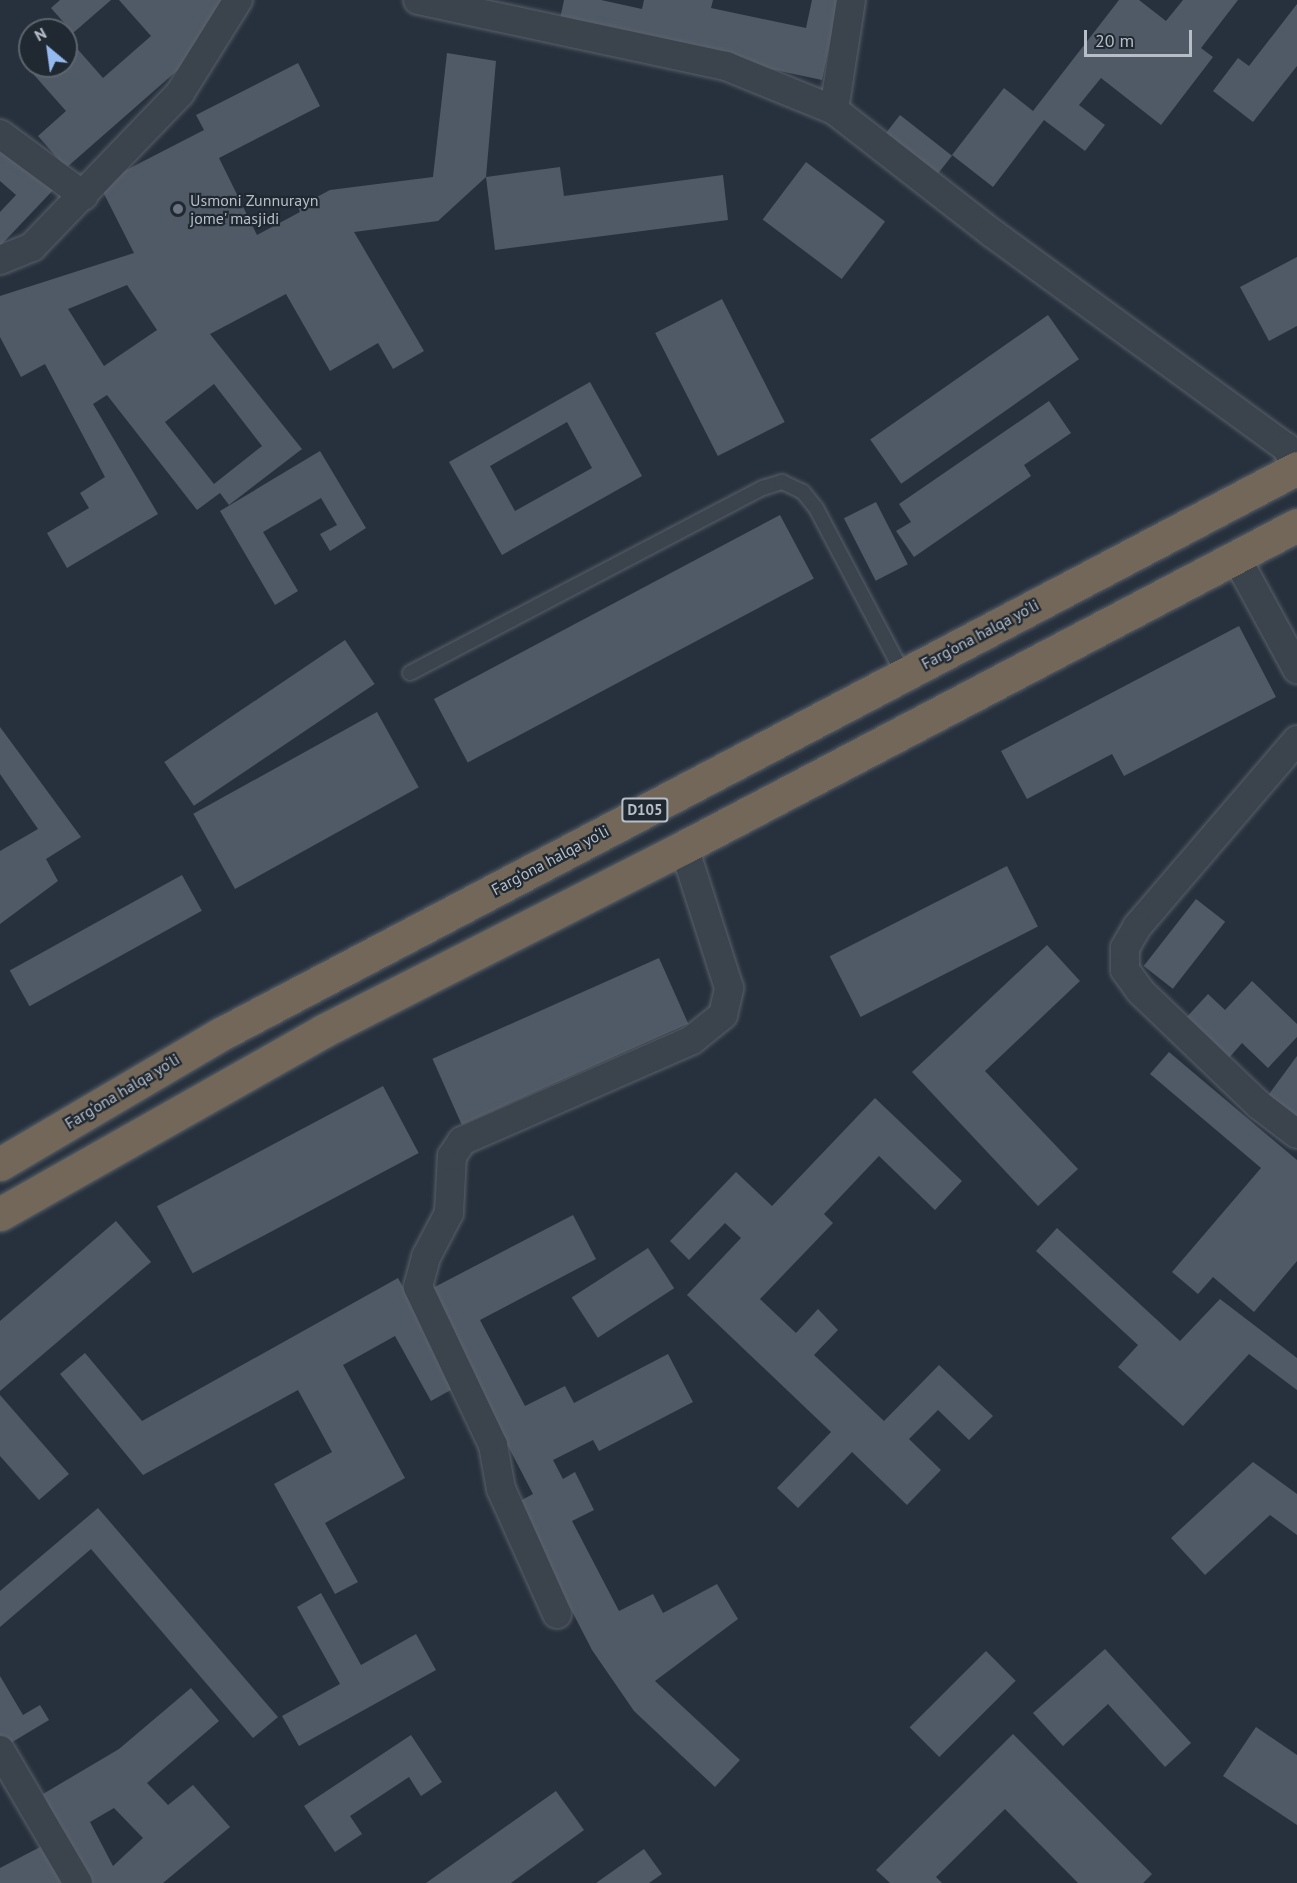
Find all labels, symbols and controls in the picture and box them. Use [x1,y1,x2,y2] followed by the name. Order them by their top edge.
[18,18,78,78] north arrow
[1087,18,1195,56] scale bar
[31,23,50,45] text: N
[1095,29,1134,52] text: 20 m
[190,190,319,228] place label: Usmoni Zunnurayn jome' masjidi
[171,202,185,216] marker: Usmoni Zunnurayn jome' masjidi
[918,595,1042,673] street label: Farg‘ona halqa yo‘li
[621,798,669,822] road number: D105
[488,821,612,899] street label: Farg‘ona halqa yo‘li
[61,1049,183,1133] street label: Farg‘ona halqa yo‘li

